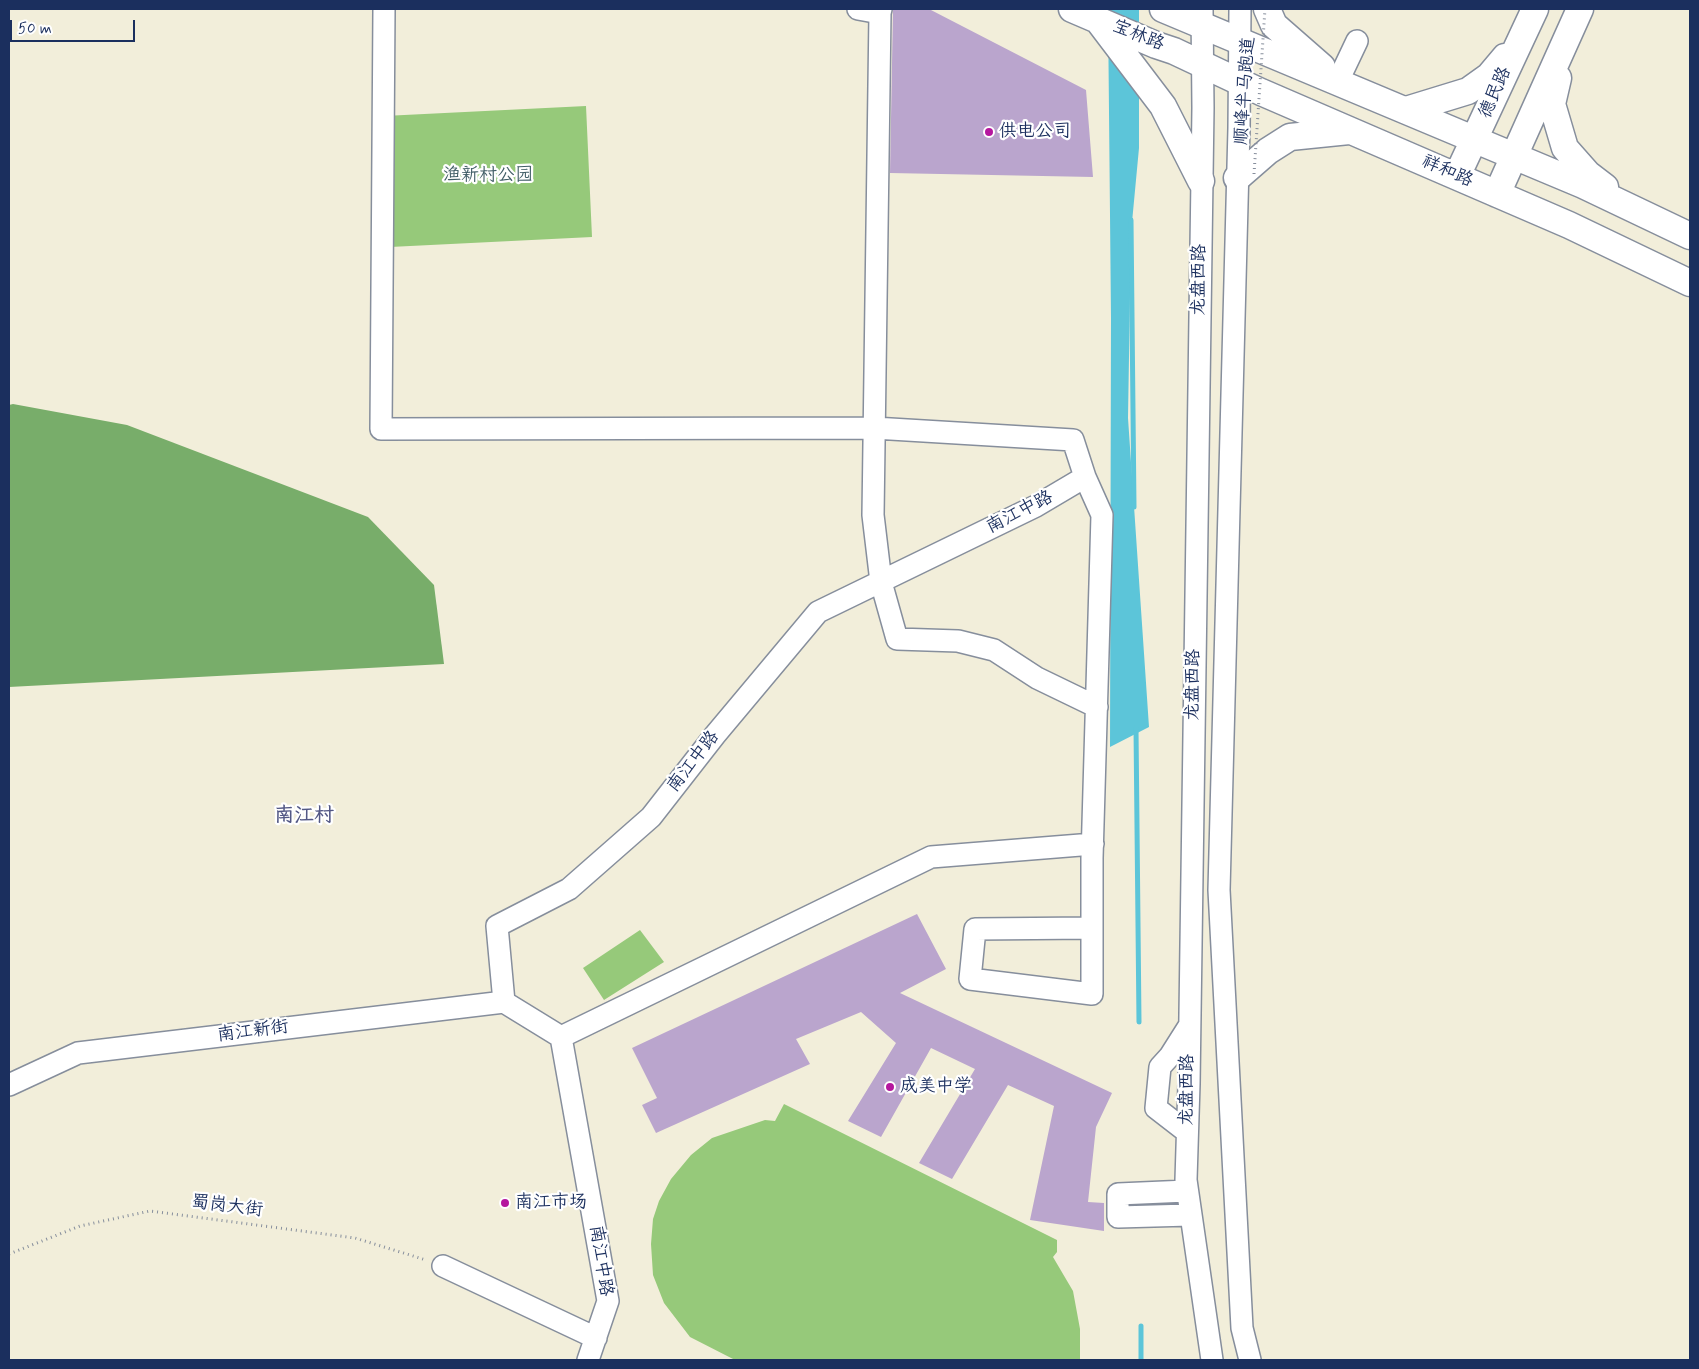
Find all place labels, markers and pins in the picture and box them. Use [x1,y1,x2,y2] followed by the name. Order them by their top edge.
[999,121,1071,143] place label: 供电公司
[983,126,995,138] marker: 供电公司
[900,1076,972,1098] place label: 成美中学
[884,1081,896,1093] marker: 成美中学
[515,1192,587,1214] place label: 南江市场
[499,1197,511,1209] marker: 南江市场

